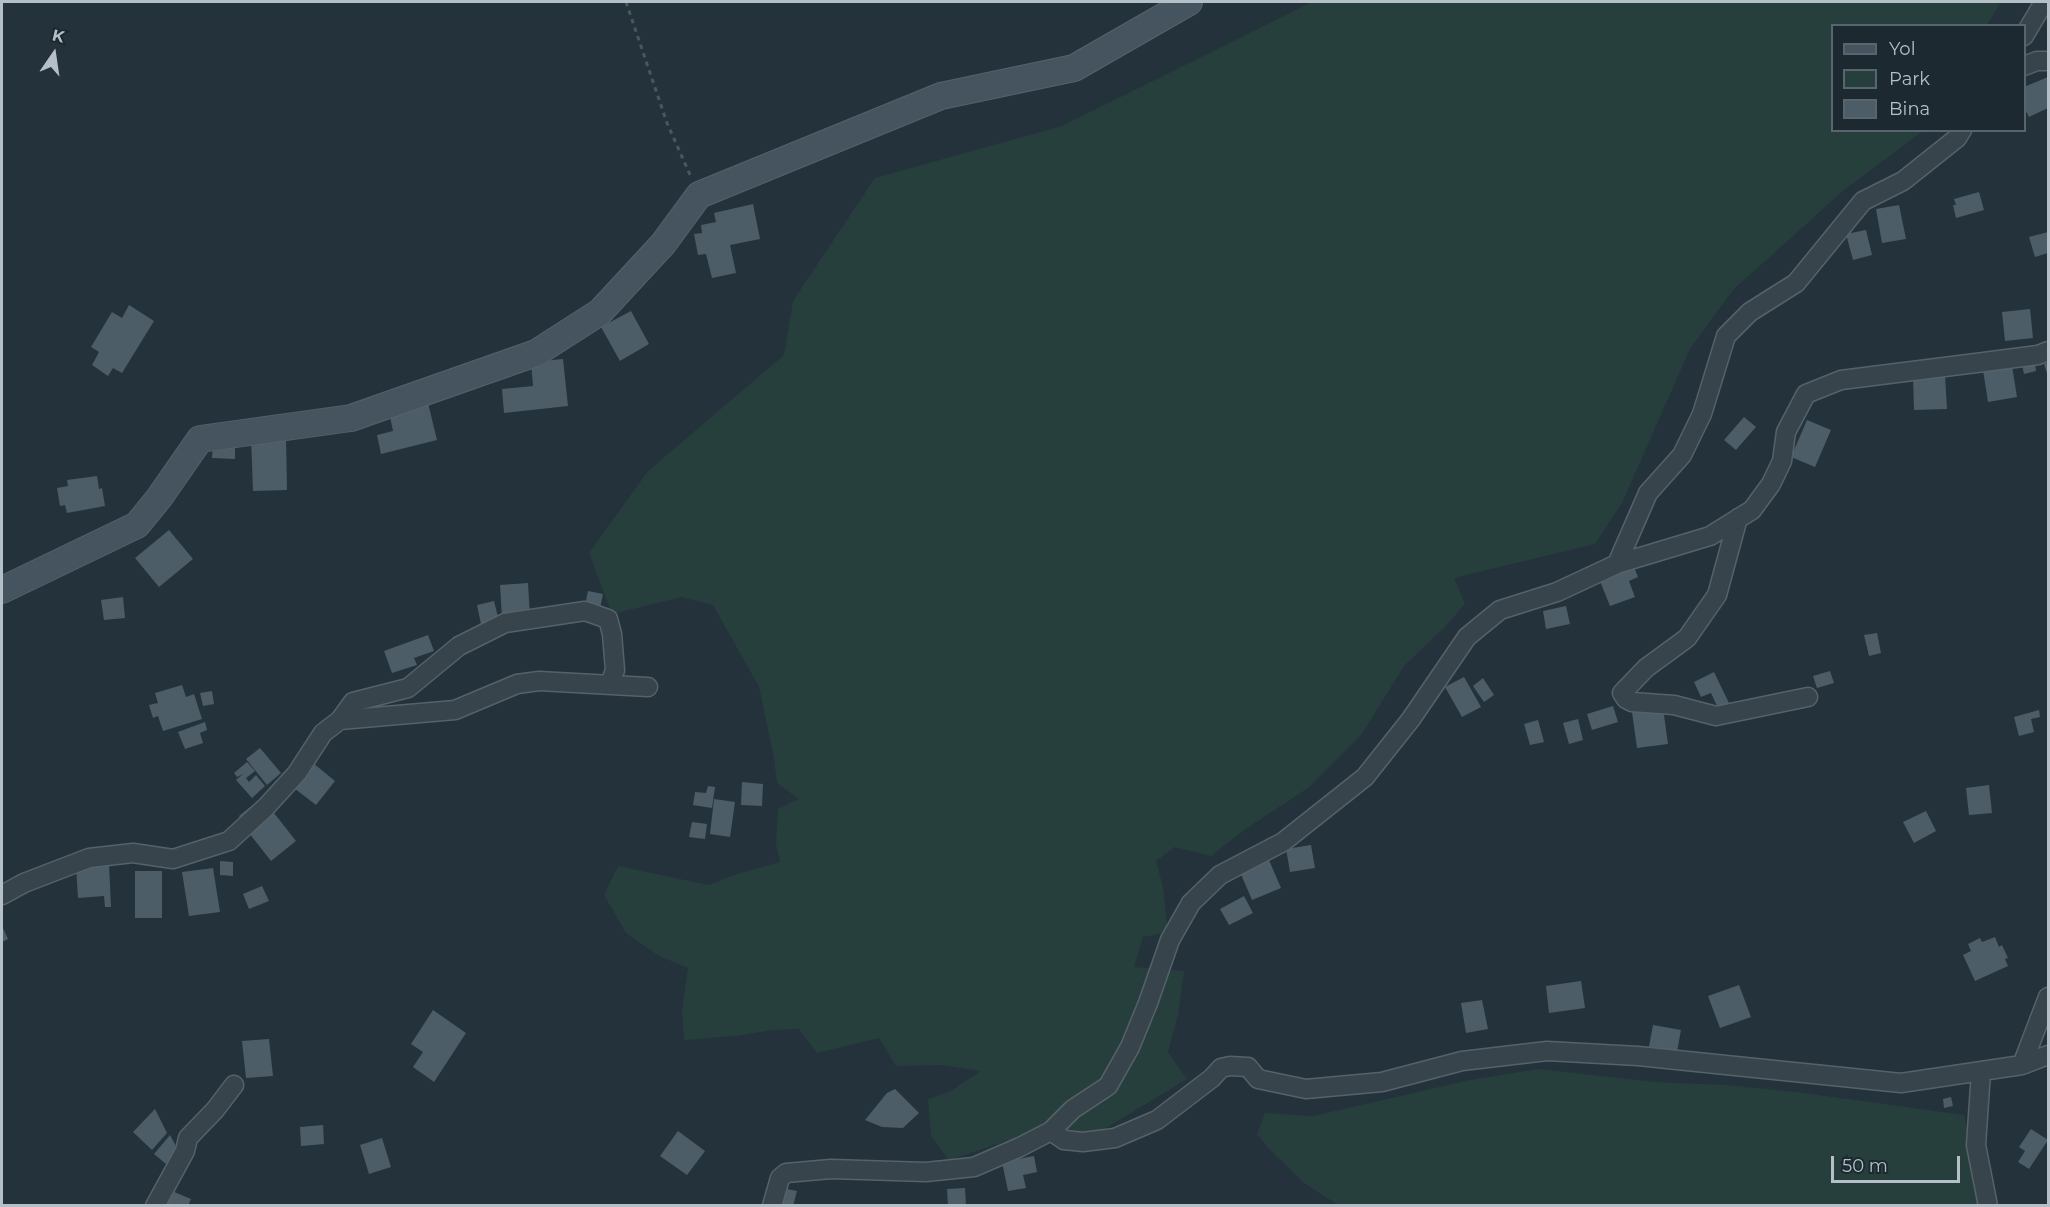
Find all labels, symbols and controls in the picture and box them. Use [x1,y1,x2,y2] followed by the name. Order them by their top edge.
[24,24,84,84] north arrow
[1831,24,2026,132] legend
[50,25,66,47] text: K
[1889,38,1915,60] text: Yol
[1889,68,1930,90] text: Park
[1889,98,1930,120] text: Bina
[1834,1144,1963,1182] scale bar
[1842,1155,1888,1177] text: 50 m

